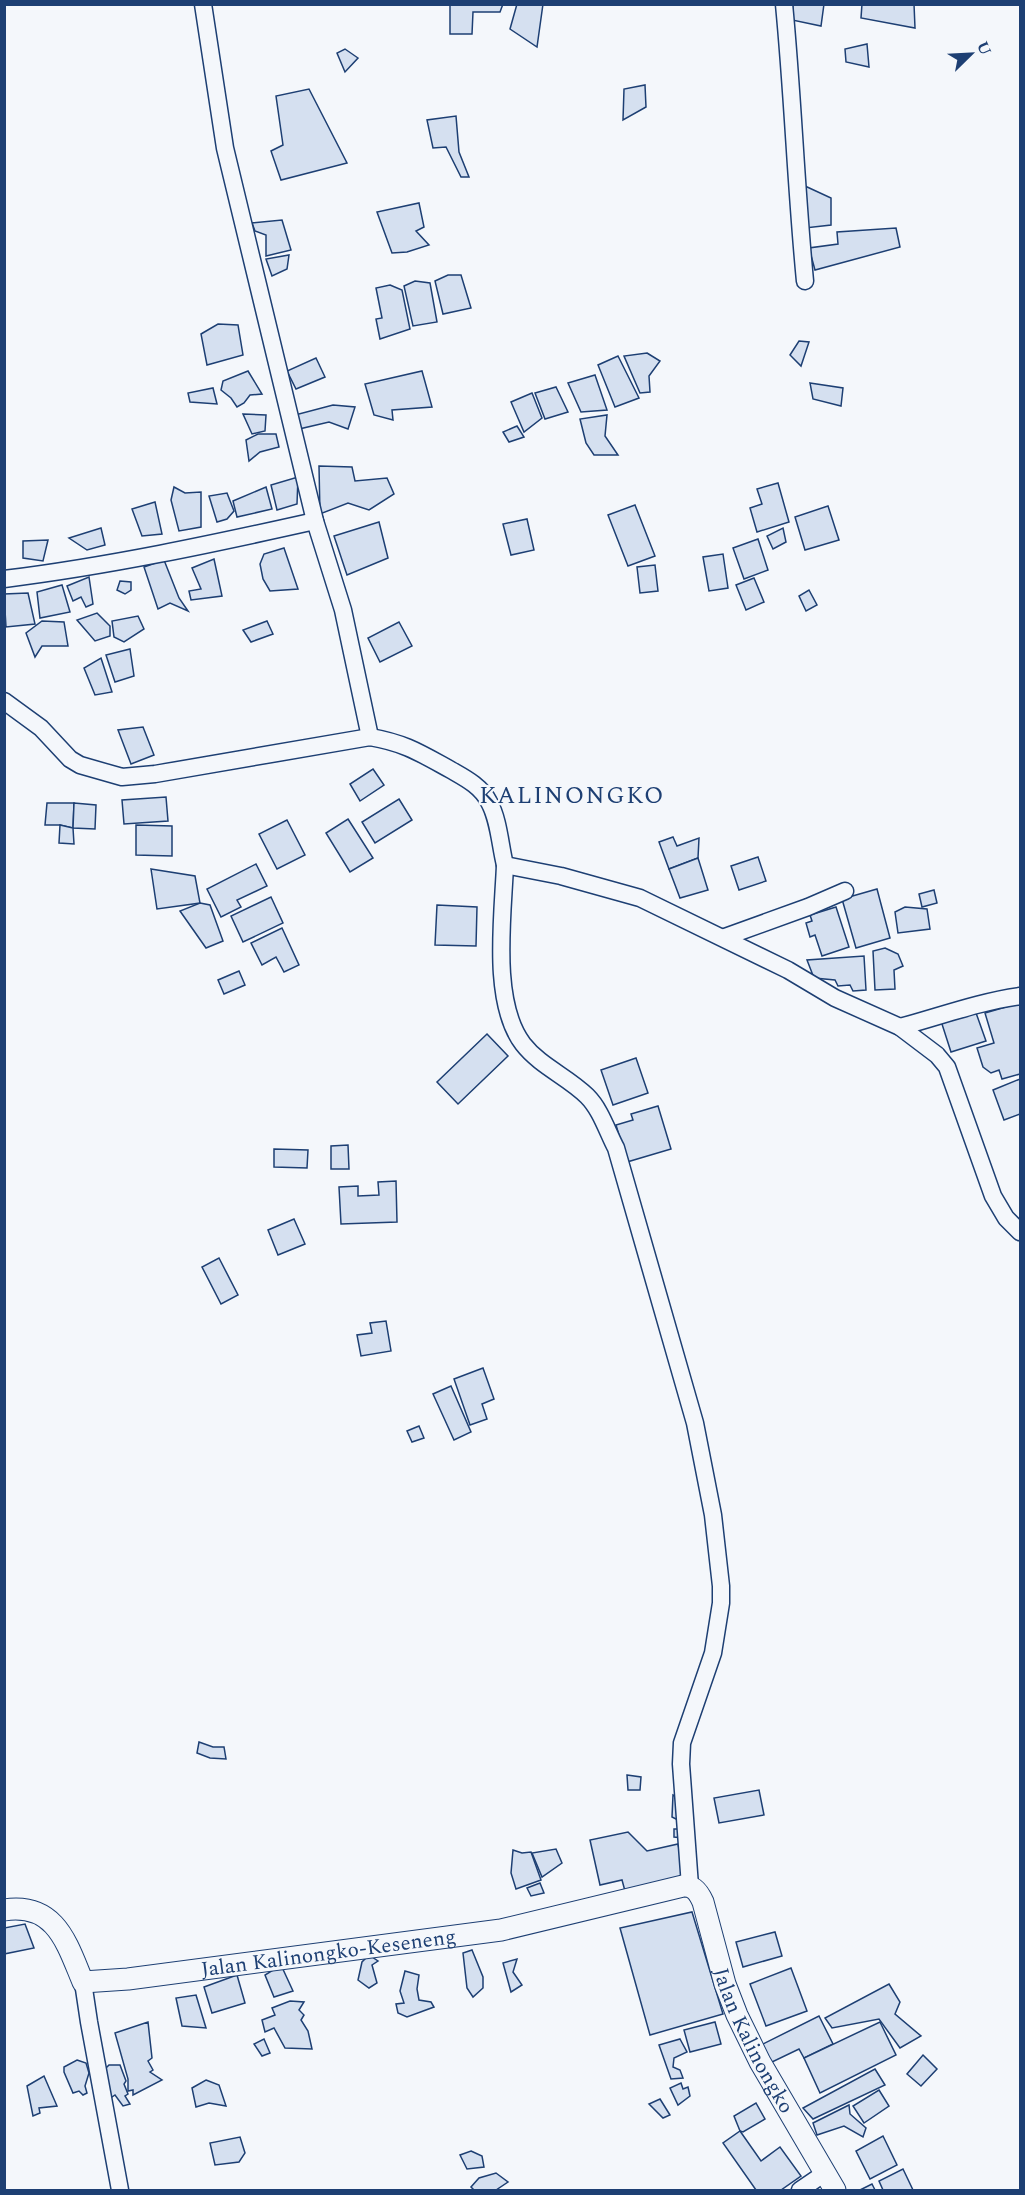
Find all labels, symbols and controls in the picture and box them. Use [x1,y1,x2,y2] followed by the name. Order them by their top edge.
[941,24,1001,84] north arrow
[970,37,997,59] text: U
[479,778,665,814] district label: KALINONGKO
[199,1921,458,1986] street label: Jalan Kalinongko-Keseneng
[704,1964,802,2120] street label: Jalan Kalinongko

